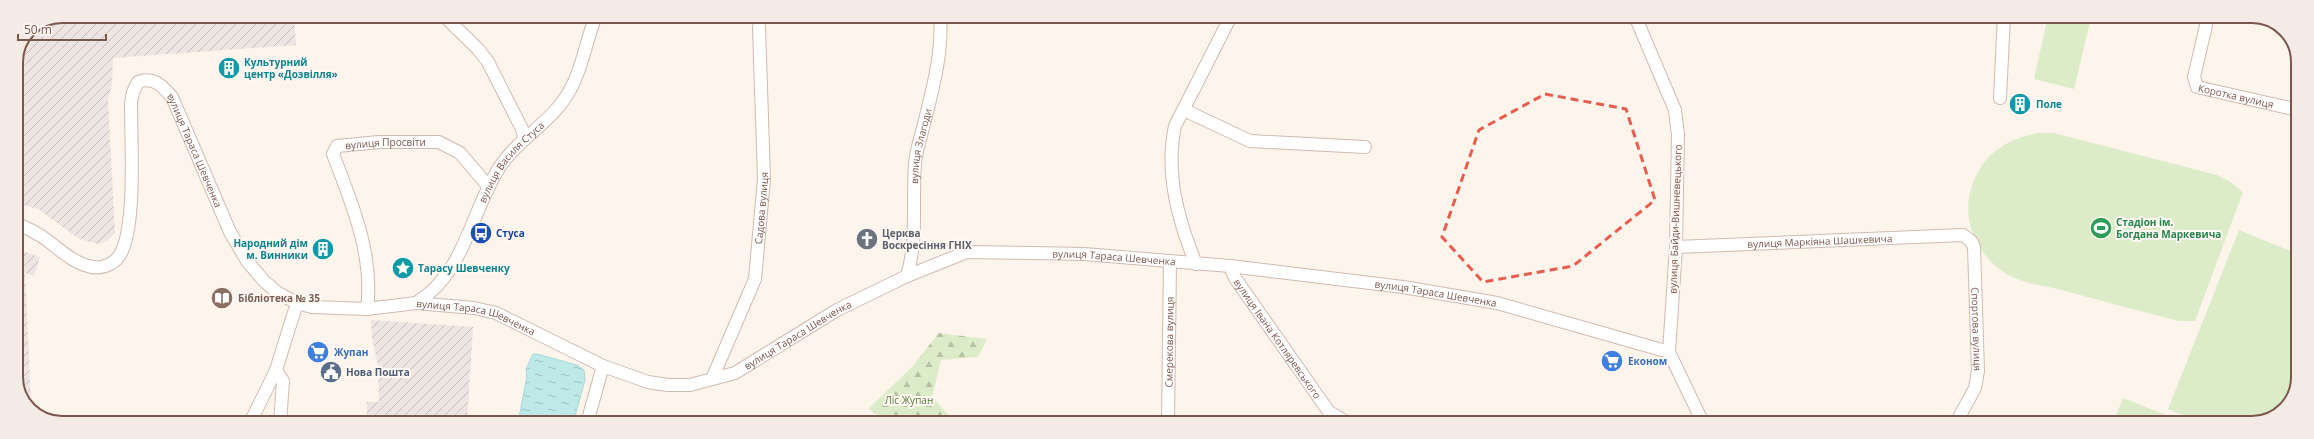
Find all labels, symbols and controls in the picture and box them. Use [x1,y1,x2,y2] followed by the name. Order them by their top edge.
[18,16,106,42] scale bar
[24,21,52,38] text: 50 m
[216,55,242,81] building icon: Культурний центр «Дозвілля»
[244,55,338,81] place label: Культурний центр «Дозвілля»
[2197,80,2275,111] street label: Коротка вулиця
[164,89,226,210] street label: вулиця Тараса Шевченка
[2007,91,2033,117] building icon: Поле
[2036,97,2062,111] place label: Поле
[907,107,935,184] street label: вулиця Злагоди
[475,118,547,205] street label: вулиця Василя Стуса
[344,135,426,152] street label: вулиця Просвіти
[1665,144,1685,294] street label: вулиця Байди-Вишневецького
[751,172,771,245] street label: Садова вулиця
[2088,215,2114,241] sports icon: Стадіон ім. Богдана Маркевича
[2116,215,2221,241] place label: Стадіон ім. Богдана Маркевича
[468,220,494,246] bus stop icon: Стуса
[496,226,525,240] place label: Стуса
[854,226,880,252] church icon: Церква Воскресіння ГНІХ
[882,226,972,252] place label: Церква Воскресіння ГНІХ
[1747,231,1893,251] street label: вулиця Маркіяна Шашкевича
[233,236,308,262] place label: Народний дім м. Винники
[310,236,336,262] building icon: Народний дім м. Винники
[1052,246,1176,268] street label: вулиця Тараса Шевченка
[390,255,416,281] place icon: Тарасу Шевченку
[418,261,510,275] place label: Тарасу Шевченку
[1230,276,1324,401] street label: вулиця Івана Котляревського
[1374,277,1498,310] street label: вулиця Тараса Шевченка
[209,285,235,311] library icon: Бібліотека № 35
[1968,287,1985,371] street label: Спортова вулиця
[238,291,320,305] place label: Бібліотека № 35
[416,296,538,338] street label: вулиця Тараса Шевченка
[741,297,854,373] street label: вулиця Тараса Шевченка
[1161,297,1177,387] street label: Смерекова вулиця
[305,339,331,365] supermarket icon: Жупан
[334,345,368,359] place label: Жупан
[1599,348,1625,374] supermarket icon: Економ
[1628,354,1667,368] place label: Економ
[318,359,344,385] public building icon: Нова Пошта
[346,365,410,379] place label: Нова Пошта
[885,393,933,407] park label: Ліс Жупан

